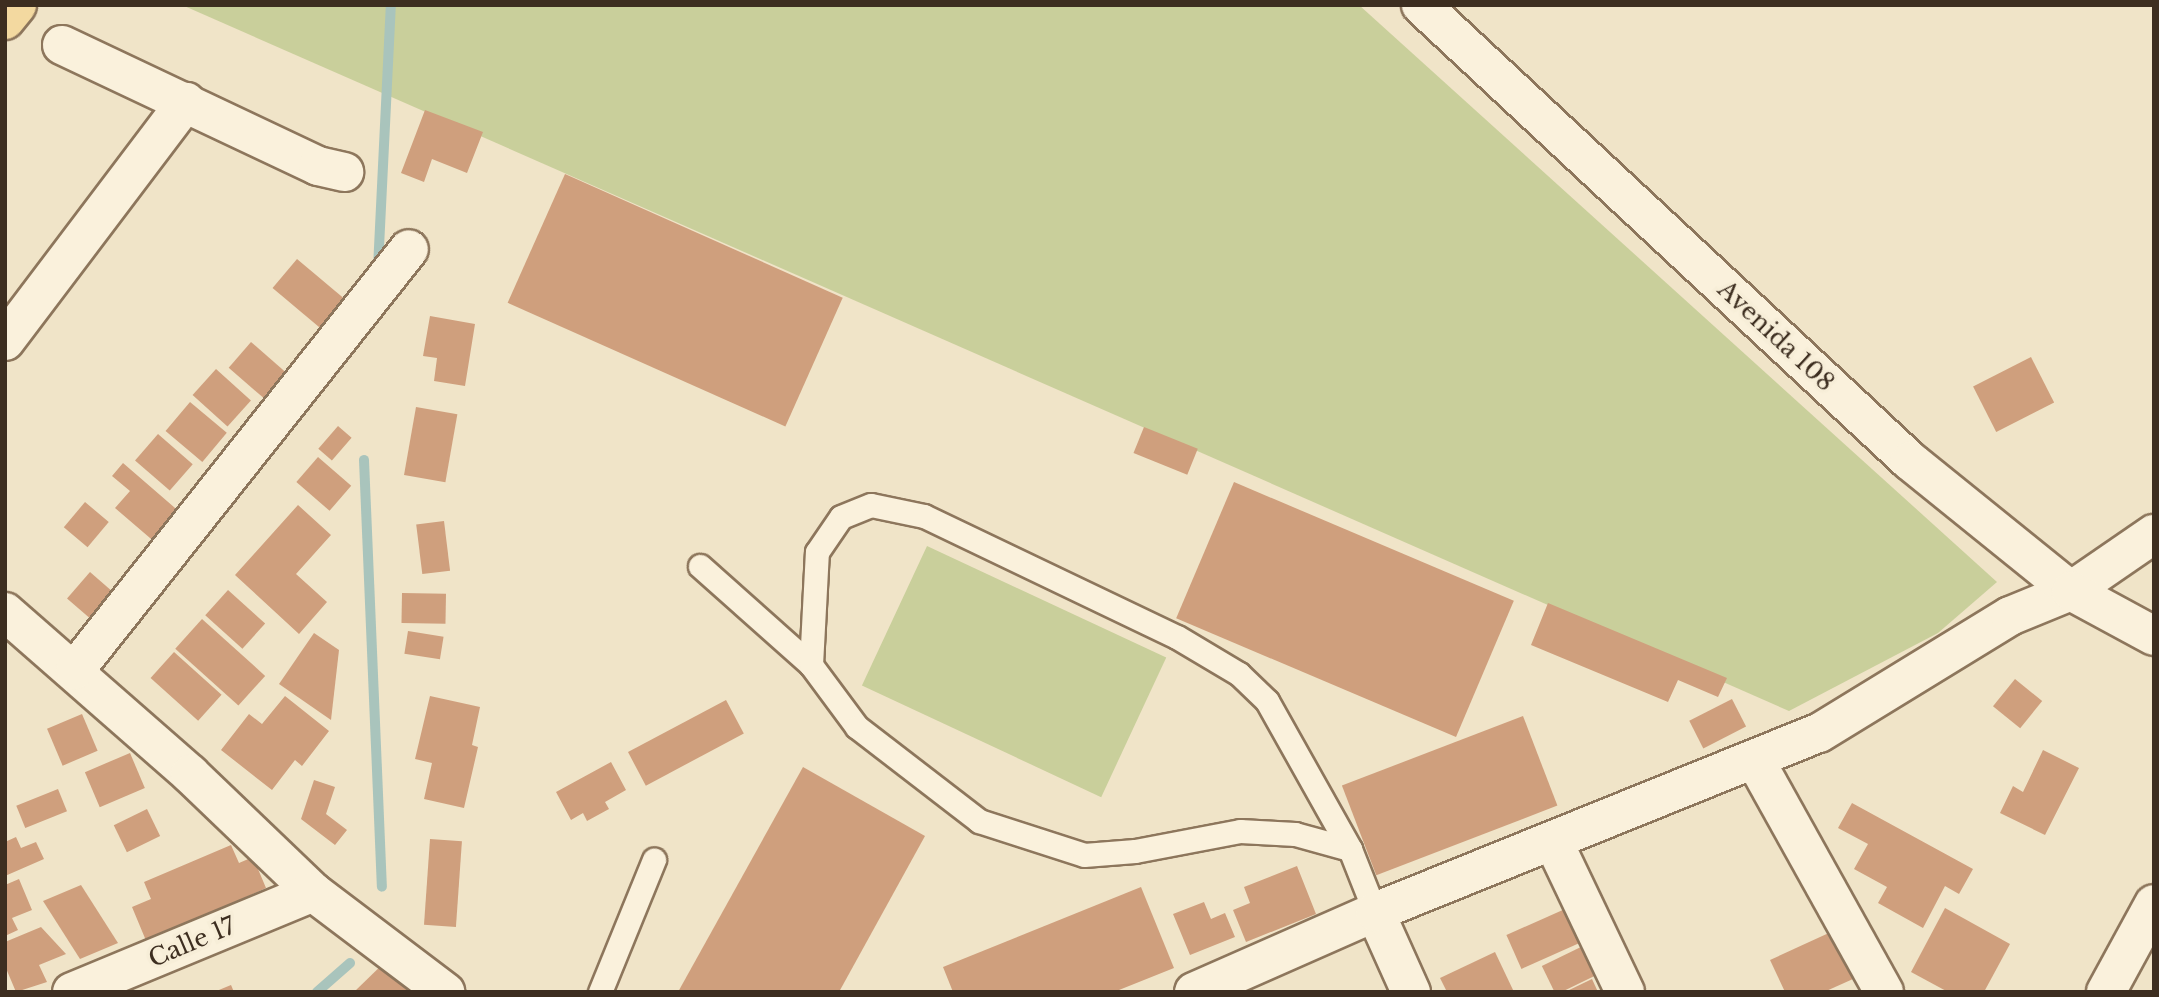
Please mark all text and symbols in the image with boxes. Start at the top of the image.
street label: Avenida 108 [1712,275,1840,397]
street label: Calle 17 [144,911,240,973]

